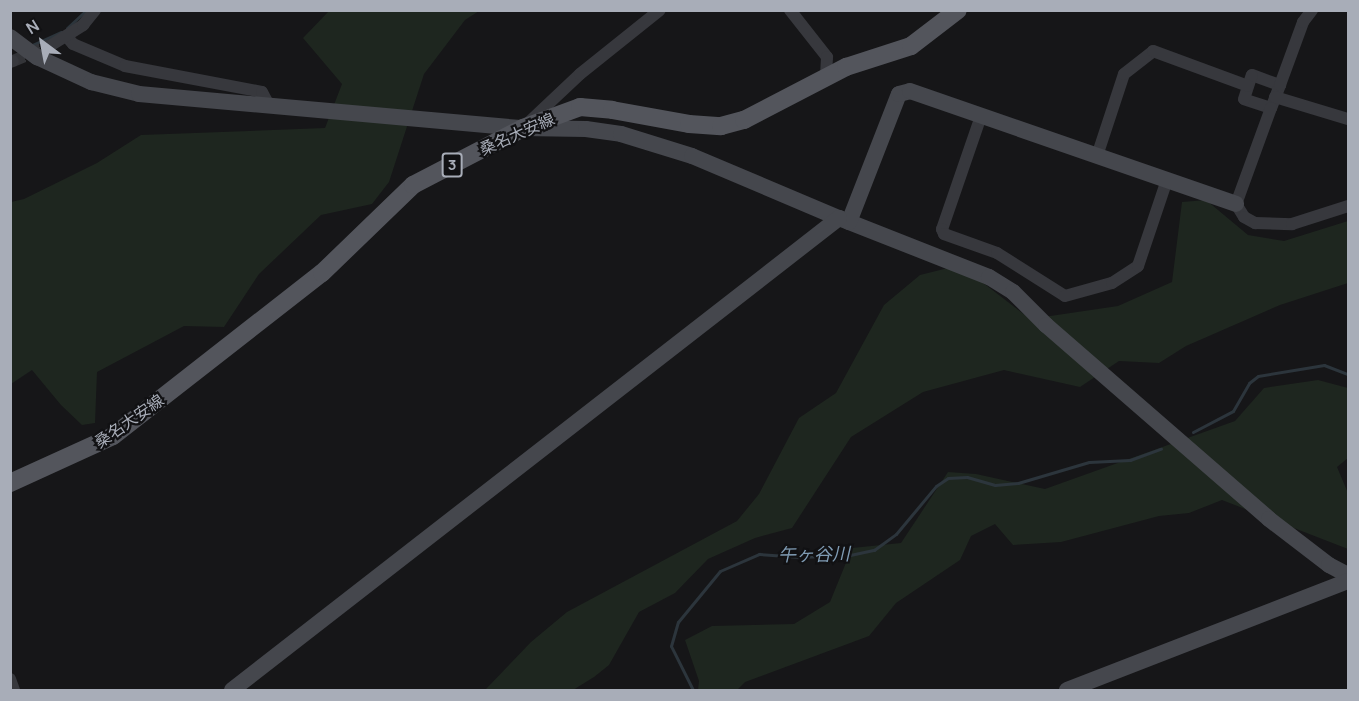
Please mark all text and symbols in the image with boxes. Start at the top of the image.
north arrow [12,12,72,72]
text: N [22,14,43,39]
street label: 桑名大安線 [477,109,557,159]
road number: 3 [442,153,462,177]
street label: 桑名大安線 [91,390,167,452]
water label: 午ヶ谷川 [778,543,850,565]

